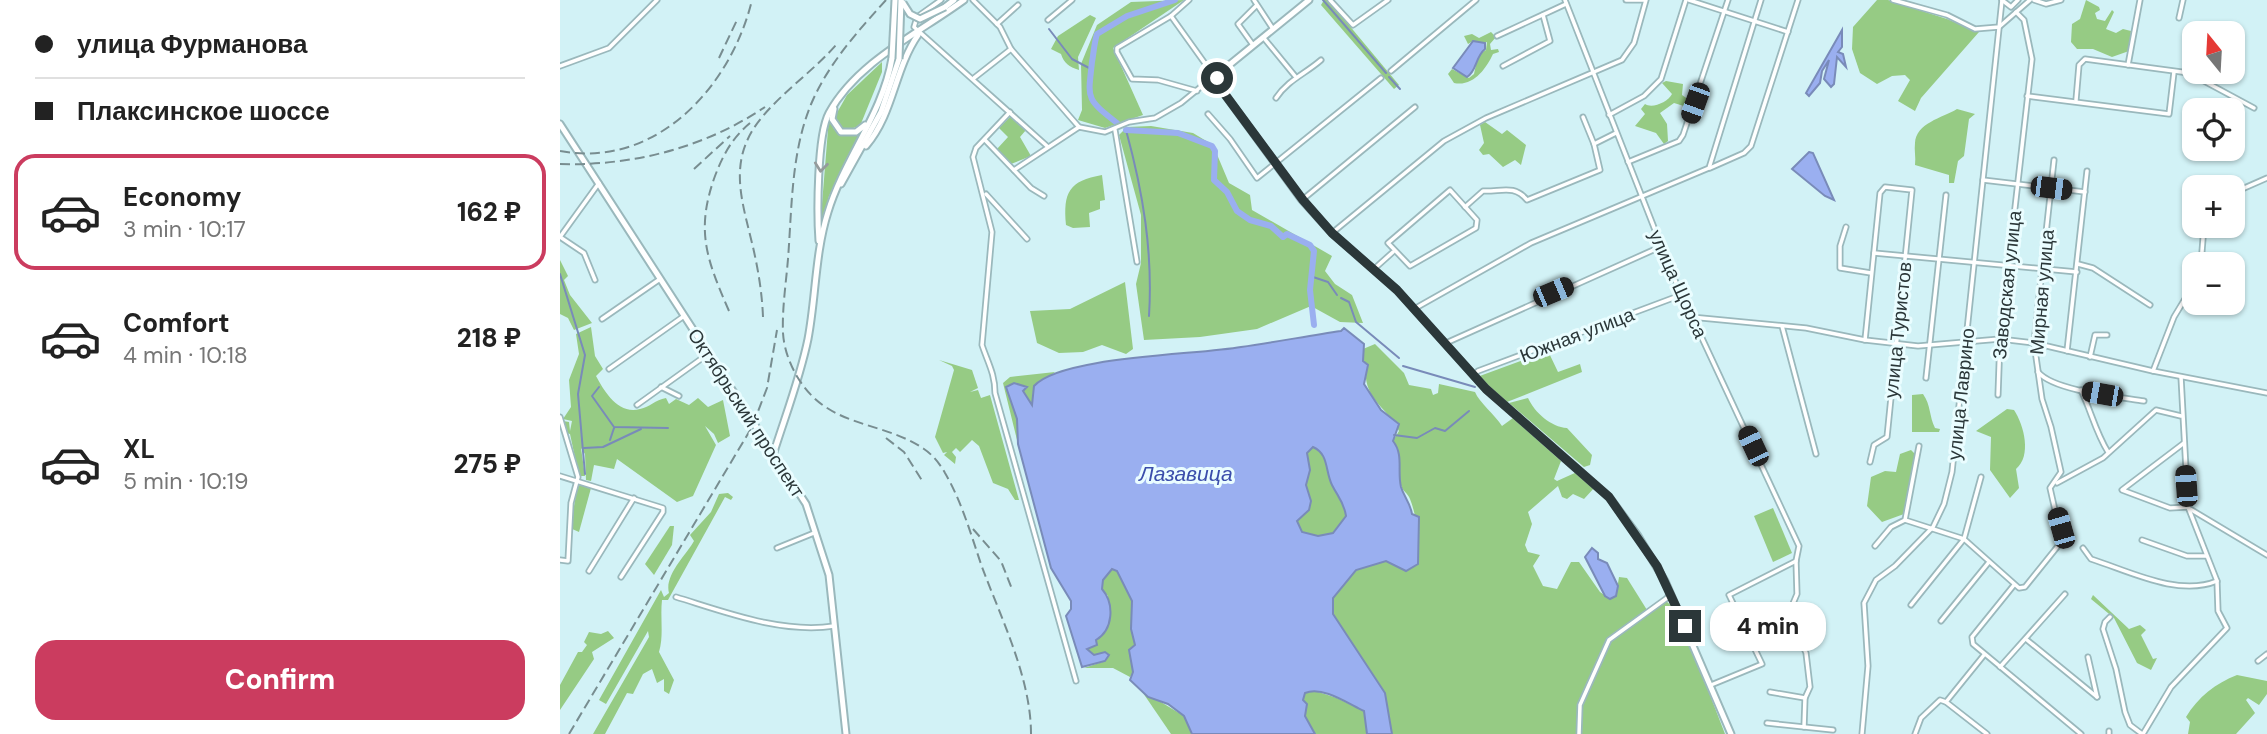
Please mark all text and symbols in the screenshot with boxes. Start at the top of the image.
north arrow [2182,21,2245,84]
map controls [2182,21,2245,315]
text: улица Фурманова [77,27,307,61]
route start [1201,62,1233,94]
car [1678,80,1713,126]
text: Плаксинское шоссе [77,94,330,128]
button: locate [2182,98,2245,161]
one-way arrow [814,162,829,173]
car [2029,175,2074,201]
button: + [2182,175,2245,238]
text: Economy [123,180,241,214]
icon: car [39,181,102,244]
text: 162 ₽ [457,195,521,229]
street label: Заводская улица [1987,209,2027,361]
text: 3 min · 10:17 [123,214,246,244]
street label: улица Щорса [1643,226,1713,343]
street label: Мирная улица [2024,228,2060,356]
button: − [2182,252,2245,315]
street label: улица Туристов [1878,261,1918,399]
car [1530,274,1577,310]
street label: Южная улица [1516,302,1638,368]
text: Comfort [123,306,229,340]
icon: car [39,307,102,370]
text: 218 ₽ [457,321,521,355]
street label: Октябрьский проспект [682,324,810,503]
street label: улица Лаврино [1942,327,1980,461]
text: 4 min · 10:18 [123,340,248,370]
car [2080,380,2125,408]
car [1735,423,1772,469]
text: XL [123,432,155,466]
icon: car [39,433,102,496]
text: 275 ₽ [453,447,521,481]
water label: Лазавица [1137,460,1233,488]
car [2175,464,2198,508]
text: 5 min · 10:19 [123,466,248,496]
car [2046,505,2077,551]
callout: 4 min [1710,602,1825,650]
route end [1669,610,1701,642]
text: 4 min [1737,611,1799,641]
button: Confirm [35,640,525,720]

